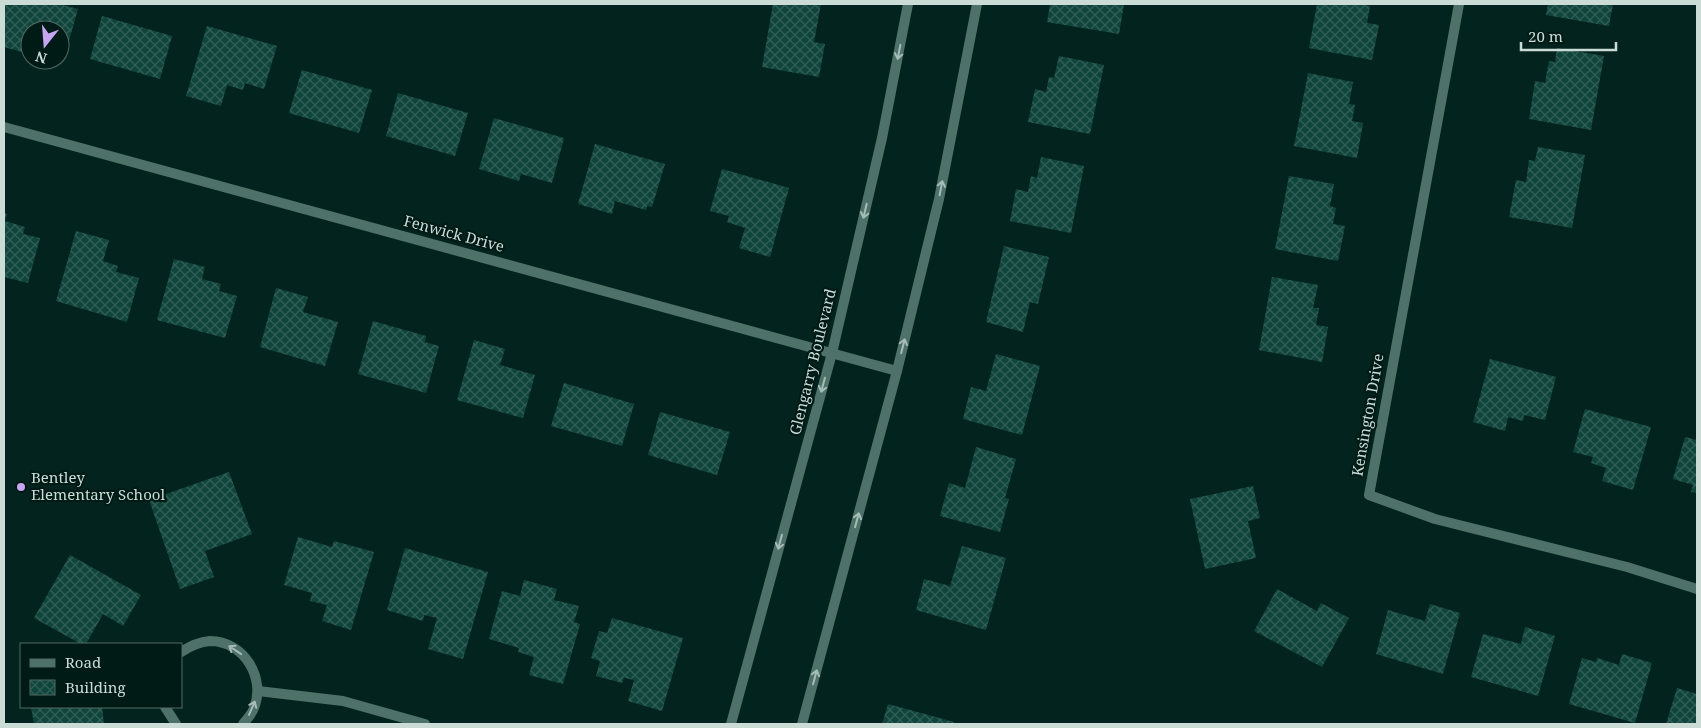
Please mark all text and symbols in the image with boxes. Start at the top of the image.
north arrow [20,20,70,70]
scale bar [1521,20,1616,52]
text: 20 m [1528,26,1563,46]
one-way arrow [894,43,903,59]
text: N [33,47,49,69]
one-way arrow [937,181,946,197]
one-way arrow [860,202,869,218]
street label: Fenwick Drive [402,210,507,256]
street label: Glengarry Boulevard [784,286,840,437]
one-way arrow [899,339,908,355]
street label: Kensington Drive [1346,352,1388,478]
one-way arrow [818,377,827,393]
place label: Bentley Elementary School [31,467,165,504]
marker: Bentley Elementary School [15,481,27,493]
one-way arrow [853,513,862,529]
one-way arrow [775,534,785,550]
legend [20,643,182,708]
one-way arrow [229,645,243,655]
text: Road [65,652,101,672]
one-way arrow [811,670,820,686]
text: Building [65,677,126,697]
one-way arrow [248,701,258,716]

